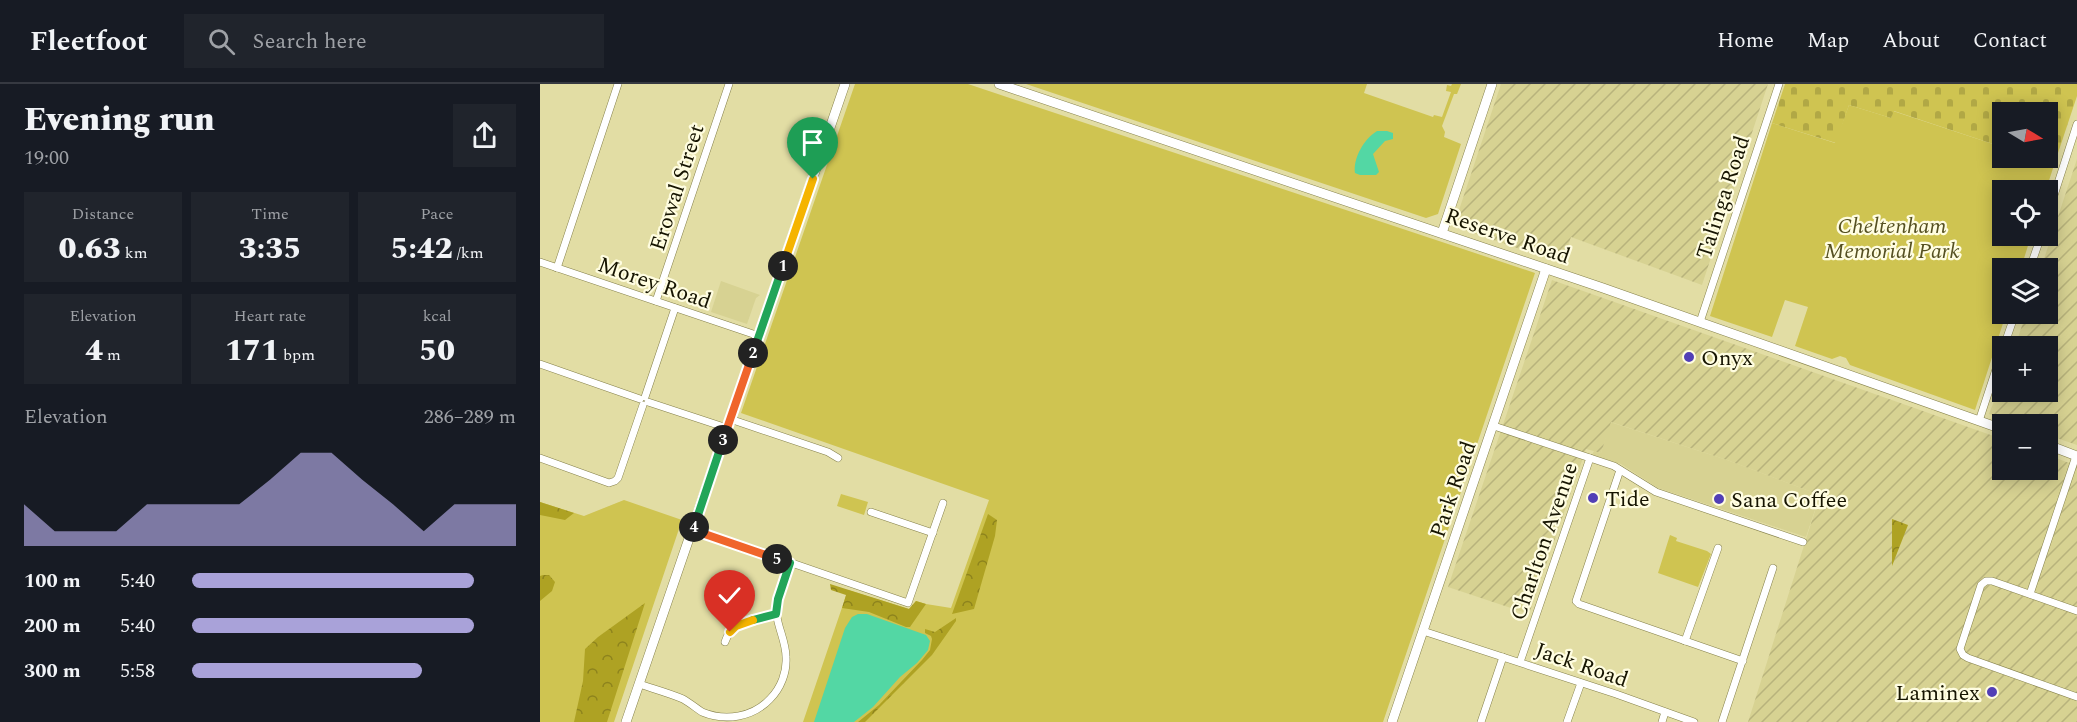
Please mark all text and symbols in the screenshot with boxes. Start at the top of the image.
search box [184,14,604,68]
text: Fleetfoot [30,20,148,63]
icon: search [205,25,238,58]
text: Search here [253,25,367,58]
text: Home [1717,25,1774,57]
text: Map [1807,25,1849,57]
text: About [1882,25,1940,57]
text: Contact [1973,25,2047,57]
text: Evening run [24,95,215,145]
north arrow [1992,102,2058,168]
map controls [1992,102,2058,480]
button: share [453,104,516,167]
pin [787,117,838,179]
street label: Erowal Street [641,119,714,255]
icon: arrive [796,126,829,159]
street label: Talinga Road [1688,131,1759,264]
text: 19:00 [24,143,69,173]
button: locate [1992,180,2058,246]
street label: Reserve Road [1441,200,1575,273]
text: Distance [72,202,134,226]
text: Time [251,202,289,226]
text: Pace [420,202,454,226]
park label: Cheltenham Memorial Park [1824,210,1960,268]
text: 0.63 [58,226,121,272]
text: 3:35 [239,226,301,272]
text: 5:42 [390,226,453,272]
text: km [121,241,148,265]
text: /km [453,241,484,265]
street label: Morey Road [593,249,716,318]
pin: 1 [768,251,798,281]
text: 1 [779,254,787,278]
button: layers [1992,258,2058,324]
text: Elevation [69,304,137,328]
text: Heart rate [234,304,306,328]
text: kcal [423,304,451,328]
text: 4 [85,328,103,374]
text: 171 [225,328,279,374]
text: 50 [419,328,455,374]
button: + [1992,336,2058,402]
pin: 2 [738,338,768,368]
text: 2 [749,341,757,365]
place label: Onyx [1701,342,1753,375]
text: m [103,343,121,367]
text: bpm [279,343,315,367]
marker: Onyx [1682,350,1696,364]
text: Elevation [24,402,108,432]
text: 286–289 m [424,402,516,432]
button: − [1992,414,2058,480]
pin: 3 [708,425,738,455]
text: 3 [719,428,727,452]
street label: Park Road [1421,437,1485,542]
street label: Charlton Avenue [1502,458,1587,625]
place label: Tide [1605,483,1650,516]
place label: Sana Coffee [1731,484,1847,517]
marker: Tide [1586,491,1600,505]
marker: Sana Coffee [1712,492,1726,506]
pin: 4 [679,512,709,542]
text: 4 [690,515,698,539]
pin: 5 [762,544,792,574]
text: 5 [773,547,781,571]
text: 100 m [24,566,81,596]
text: 5:40 [120,566,155,596]
pin [704,570,755,632]
icon: check [713,579,746,612]
text: 200 m [24,611,81,641]
text: 5:40 [120,611,155,641]
street label: Jack Road [1530,634,1633,697]
text: 300 m [24,656,81,686]
text: 5:58 [120,656,155,686]
place label: Laminex [1895,677,1980,710]
marker: Laminex [1985,685,1999,699]

